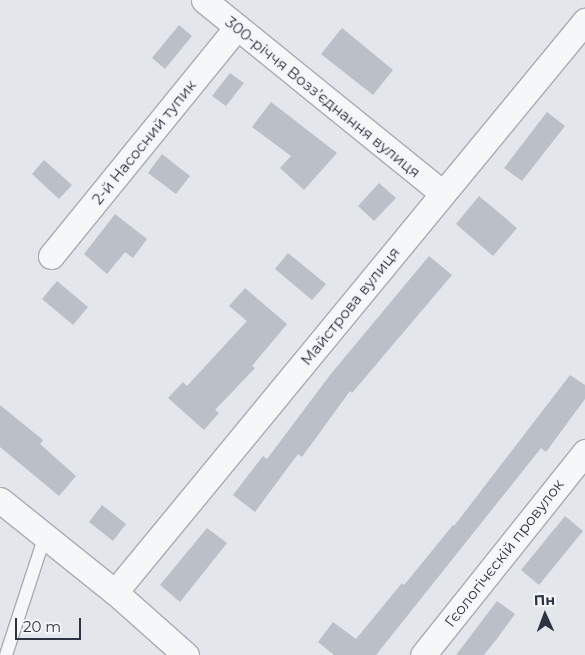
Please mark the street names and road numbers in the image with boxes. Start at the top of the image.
street label: 300-річчя Возз’єднання вулиця [222,13,424,181]
street label: 2-й Насосний тупик [88,76,200,208]
street label: Майстрова вулиця [297,243,403,369]
street label: Гєологічєскій провулок [441,475,567,631]

